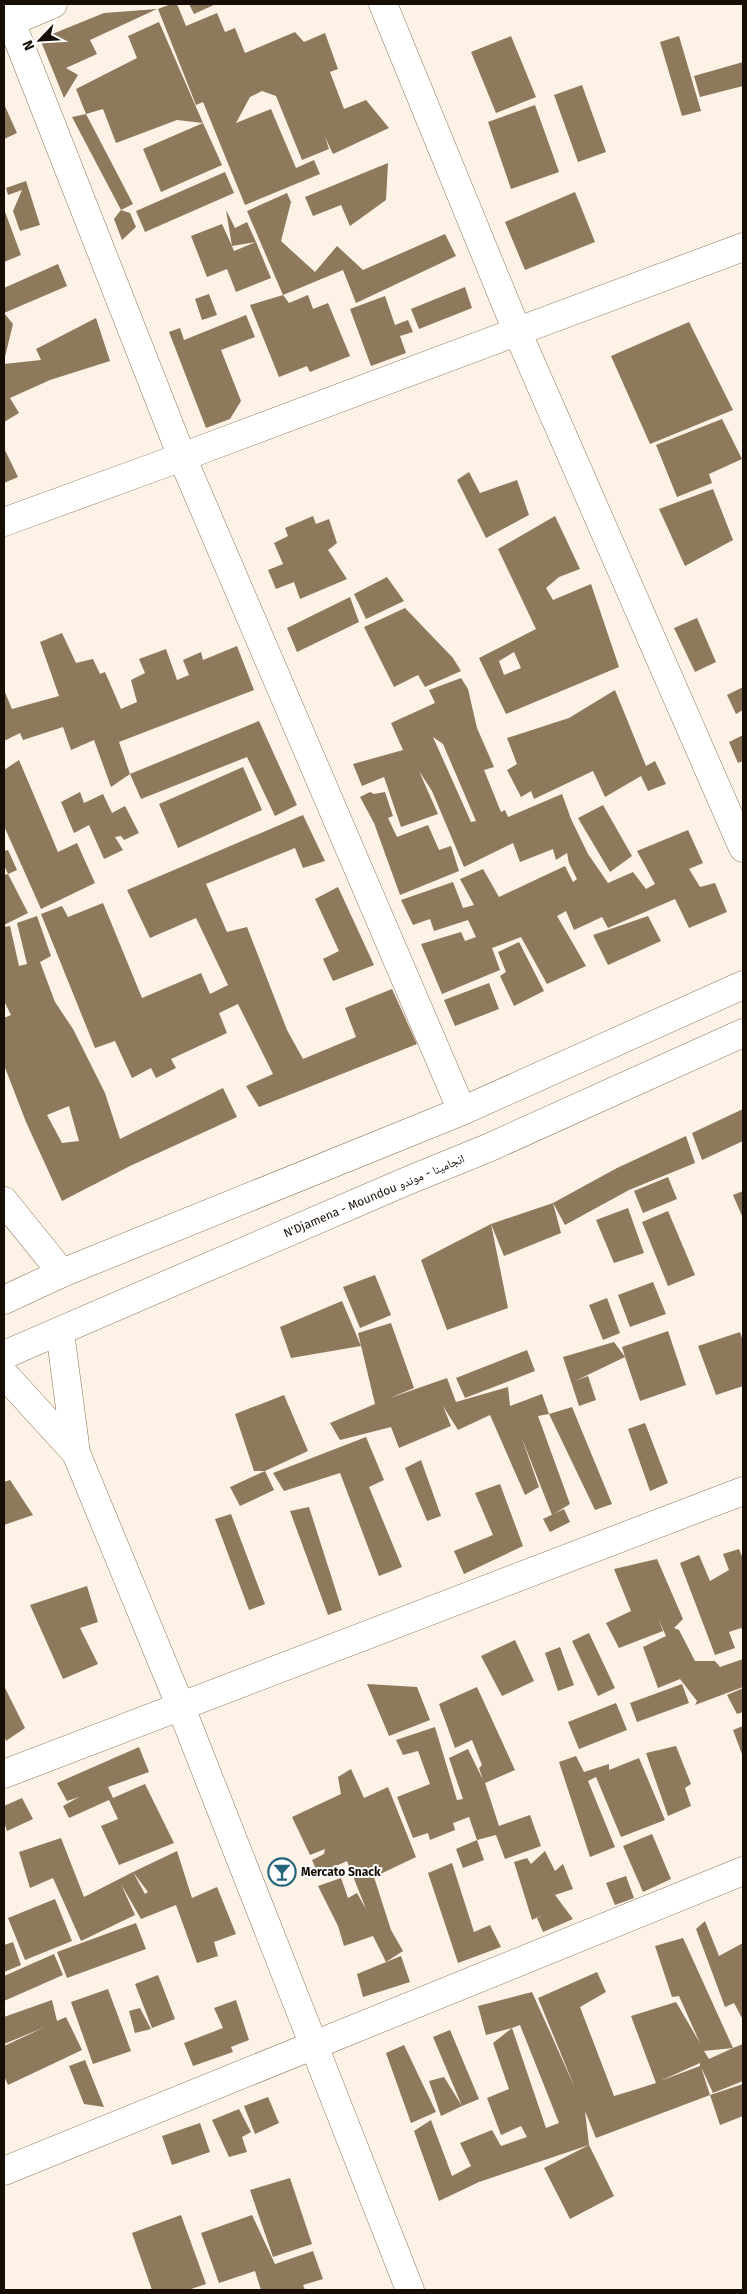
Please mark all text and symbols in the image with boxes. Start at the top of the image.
north arrow [15,15,65,65]
text: N [19,37,38,53]
street label: N'Djamena - Moundou انجامينا - موندو [281,1151,467,1241]
bar icon: Mercato Snack [267,1857,297,1887]
place label: Mercato Snack [301,1865,381,1879]

